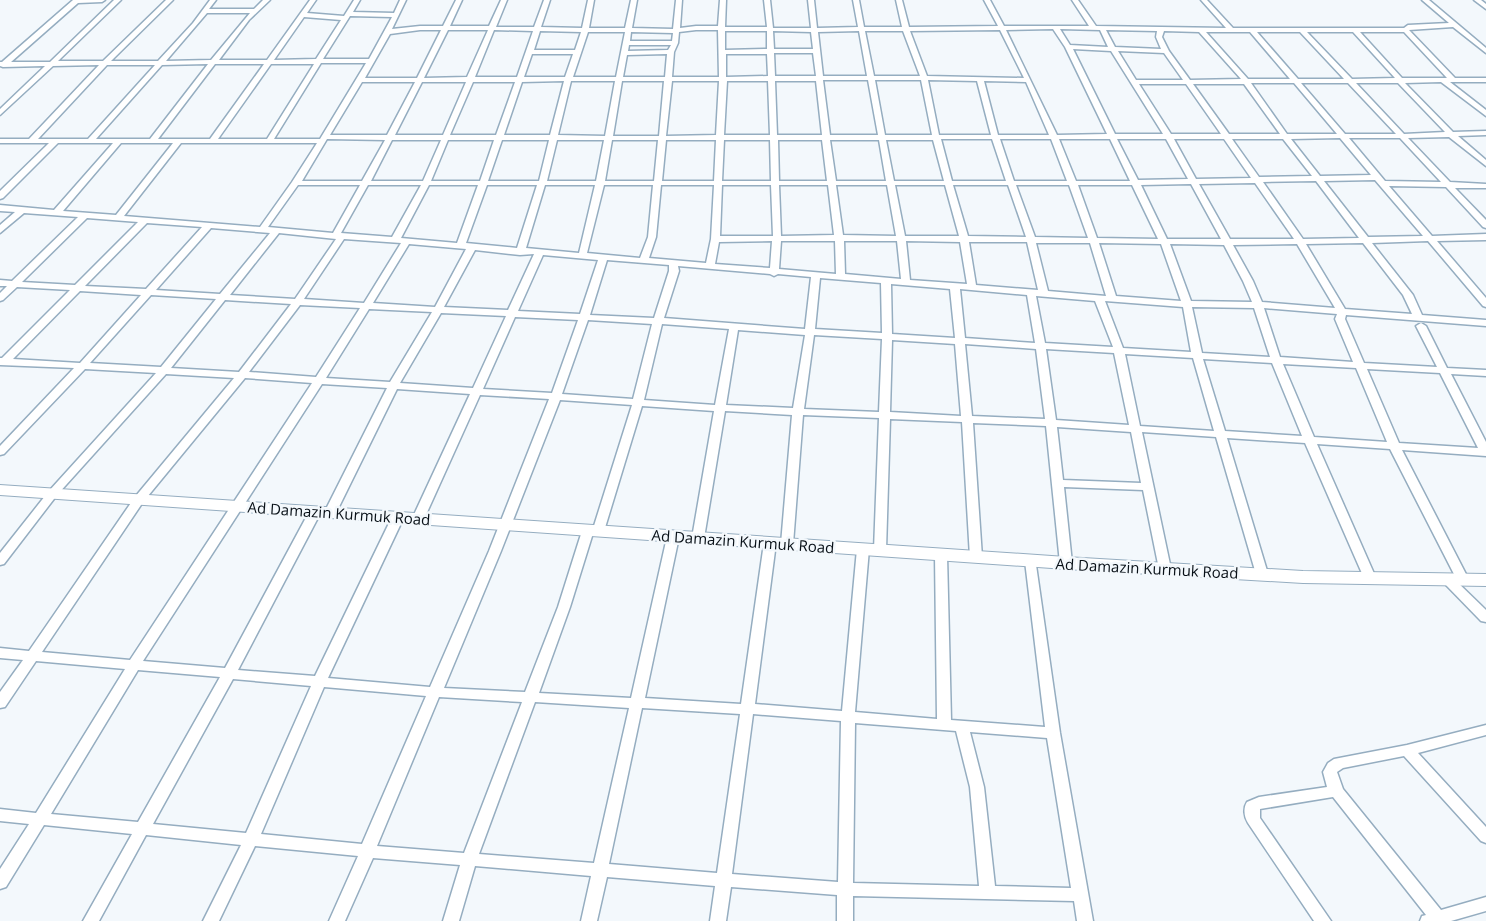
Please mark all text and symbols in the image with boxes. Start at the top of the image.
street label: Ad Damazin Kurmuk Road [247,497,431,529]
street label: Ad Damazin Kurmuk Road [651,525,835,557]
street label: Ad Damazin Kurmuk Road [1055,553,1239,583]

